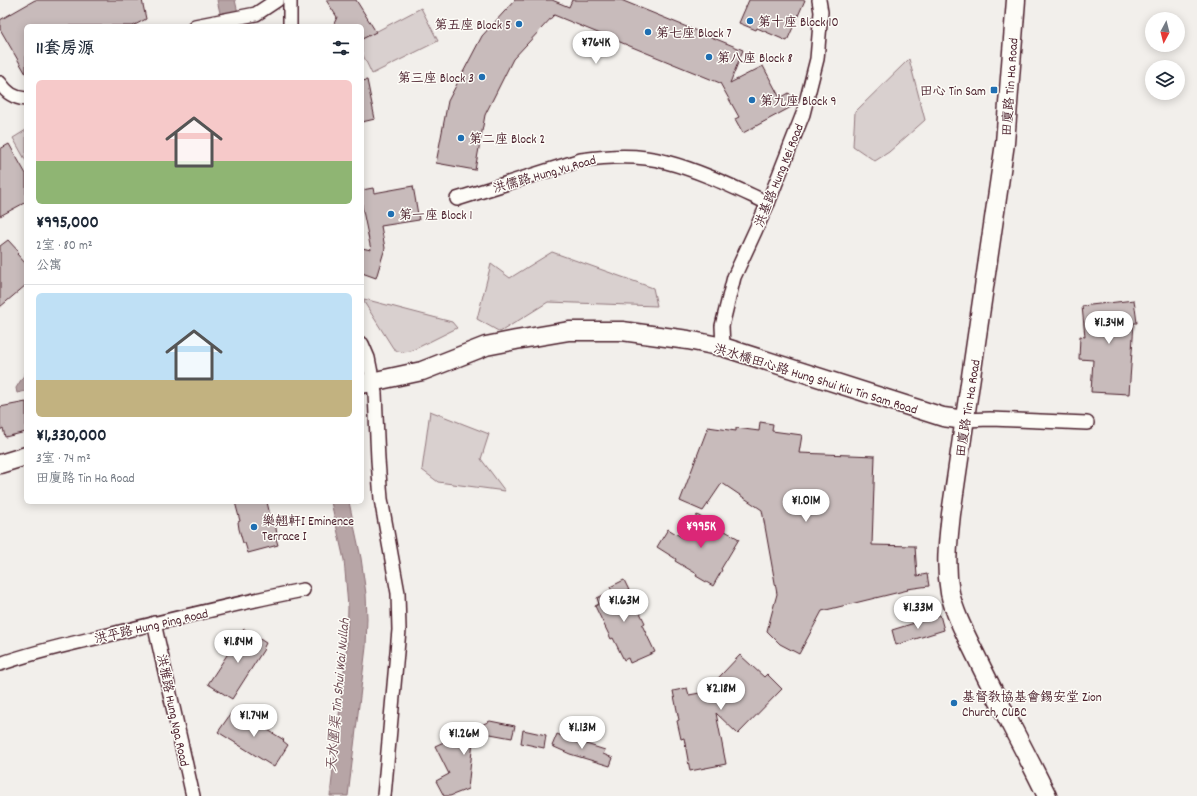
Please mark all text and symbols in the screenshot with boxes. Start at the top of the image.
north arrow [1145,12,1185,52]
map controls [1145,12,1185,100]
place label: 第十座 Block 10 [758,14,838,33]
marker: 第十座 Block 10 [745,16,755,26]
place label: 第五座 Block 5 [434,17,511,36]
marker: 第五座 Block 5 [514,19,524,29]
place label: 第七座 Block 7 [656,25,732,44]
marker: 第七座 Block 7 [643,27,653,37]
pin: ¥764K [568,31,624,65]
text: ¥764K [581,34,611,53]
icon: filters [330,37,352,59]
street label: 田廈路 Tin Ha Road [999,37,1024,137]
text: 11套房源 [36,38,94,62]
place label: 第八座 Block 8 [717,50,793,69]
marker: 第八座 Block 8 [704,52,714,62]
button: layers [1145,60,1185,100]
place label: 第三座 Block 3 [398,70,474,89]
marker: 第三座 Block 3 [477,72,487,82]
place label: 田心 Tin Sam [920,83,986,102]
marker: 田心 Tin Sam [989,85,999,95]
place label: 第九座 Block 9 [760,93,837,112]
marker: 第九座 Block 9 [747,95,757,105]
icon: home [158,106,230,178]
street label: 洪基路 Hung Kei Road [751,121,810,231]
place label: 第二座 Block 2 [469,131,545,150]
marker: 第二座 Block 2 [456,133,466,143]
street label: 洪儒路 Hung Yu Road [491,152,599,199]
place label: 第一座 Block 1 [399,207,472,226]
marker: 第一座 Block 1 [386,209,396,219]
text: ¥995,000 [36,212,99,236]
text: 2室 · 80 m² [36,237,93,256]
text: 公寓 [36,257,62,276]
pin: ¥1.34M [1076,311,1142,345]
text: ¥1.34M [1094,314,1124,333]
icon: home [158,319,230,391]
street label: 洪水橋田心路 Hung Shui Kiu Tin Sam Road [711,340,919,420]
street label: 田廈路 Tin Ha Road [952,358,987,459]
text: ¥1,330,000 [36,425,107,449]
text: 3室 · 74 m² [36,450,91,469]
text: 田廈路 Tin Ha Road [36,470,135,489]
pin: ¥1.01M [773,489,839,523]
text: ¥1.01M [792,492,820,511]
place label: 樂翹軒I Eminence Terrace I [262,513,354,547]
pin: ¥995K [673,515,729,549]
text: ¥995K [686,518,716,537]
marker: 樂翹軒I Eminence Terrace I [249,522,259,532]
pin: ¥1.63M [591,589,657,623]
text: ¥1.63M [608,592,640,611]
pin: ¥1.33M [885,596,951,630]
text: ¥1.33M [903,599,933,618]
street label: 洪平路 Hung Ping Road [93,605,210,650]
water label: 天水圍渠 Tin Shui Wai Nullah [322,617,356,773]
pin: ¥1.84M [205,630,271,664]
text: ¥1.84M [223,633,253,652]
street label: 洪雅路 Hung Nga Road [150,653,193,768]
pin: ¥2.18M [688,677,754,711]
text: ¥2.18M [706,680,736,699]
place label: 基督教協基會錫安堂 Zion Church, CUBC [962,689,1102,723]
marker: 基督教協基會錫安堂 Zion Church, CUBC [949,698,959,708]
pin: ¥1.74M [221,704,287,738]
text: ¥1.74M [239,707,269,726]
pin: ¥1.13M [549,716,615,750]
text: ¥1.13M [568,719,596,738]
pin: ¥1.26M [431,722,497,756]
text: ¥1.26M [449,725,479,744]

